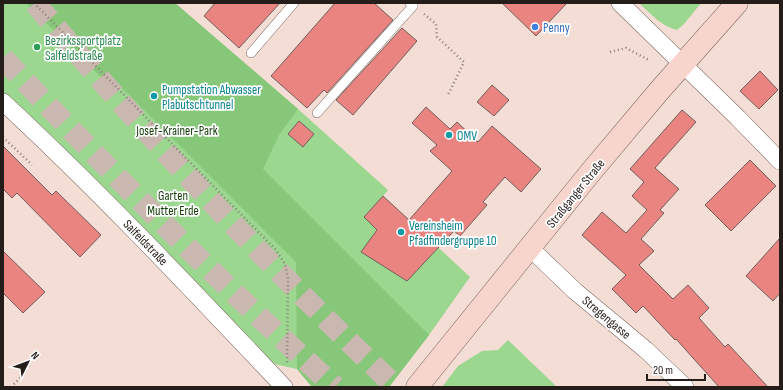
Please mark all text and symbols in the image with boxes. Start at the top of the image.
place label: Penny [543,20,570,36]
marker: Penny [530,22,540,32]
place label: Bezirkssportplatz Salfeldstraße [45,33,121,64]
marker: Bezirkssportplatz Salfeldstraße [32,42,42,52]
place label: Pumpstation Abwasser Plabutschtunnel [162,82,261,113]
marker: Pumpstation Abwasser Plabutschtunnel [149,91,159,101]
park label: Josef-Krainer-Park [135,123,218,139]
place label: OMV [457,128,477,144]
marker: OMV [444,130,454,140]
street label: Straßganger Straße [543,156,608,231]
park label: Garten Mutter Erde [147,188,199,219]
street label: Salfeldstraße [120,217,171,269]
place label: Vereinsheim Pfadfindergruppe 10 [409,218,497,249]
marker: Vereinsheim Pfadfindergruppe 10 [396,227,406,237]
street label: Stregengasse [579,293,634,343]
north arrow [8,342,48,382]
text: N [28,349,42,362]
scale bar [647,356,705,382]
text: 20 m [653,363,673,378]

